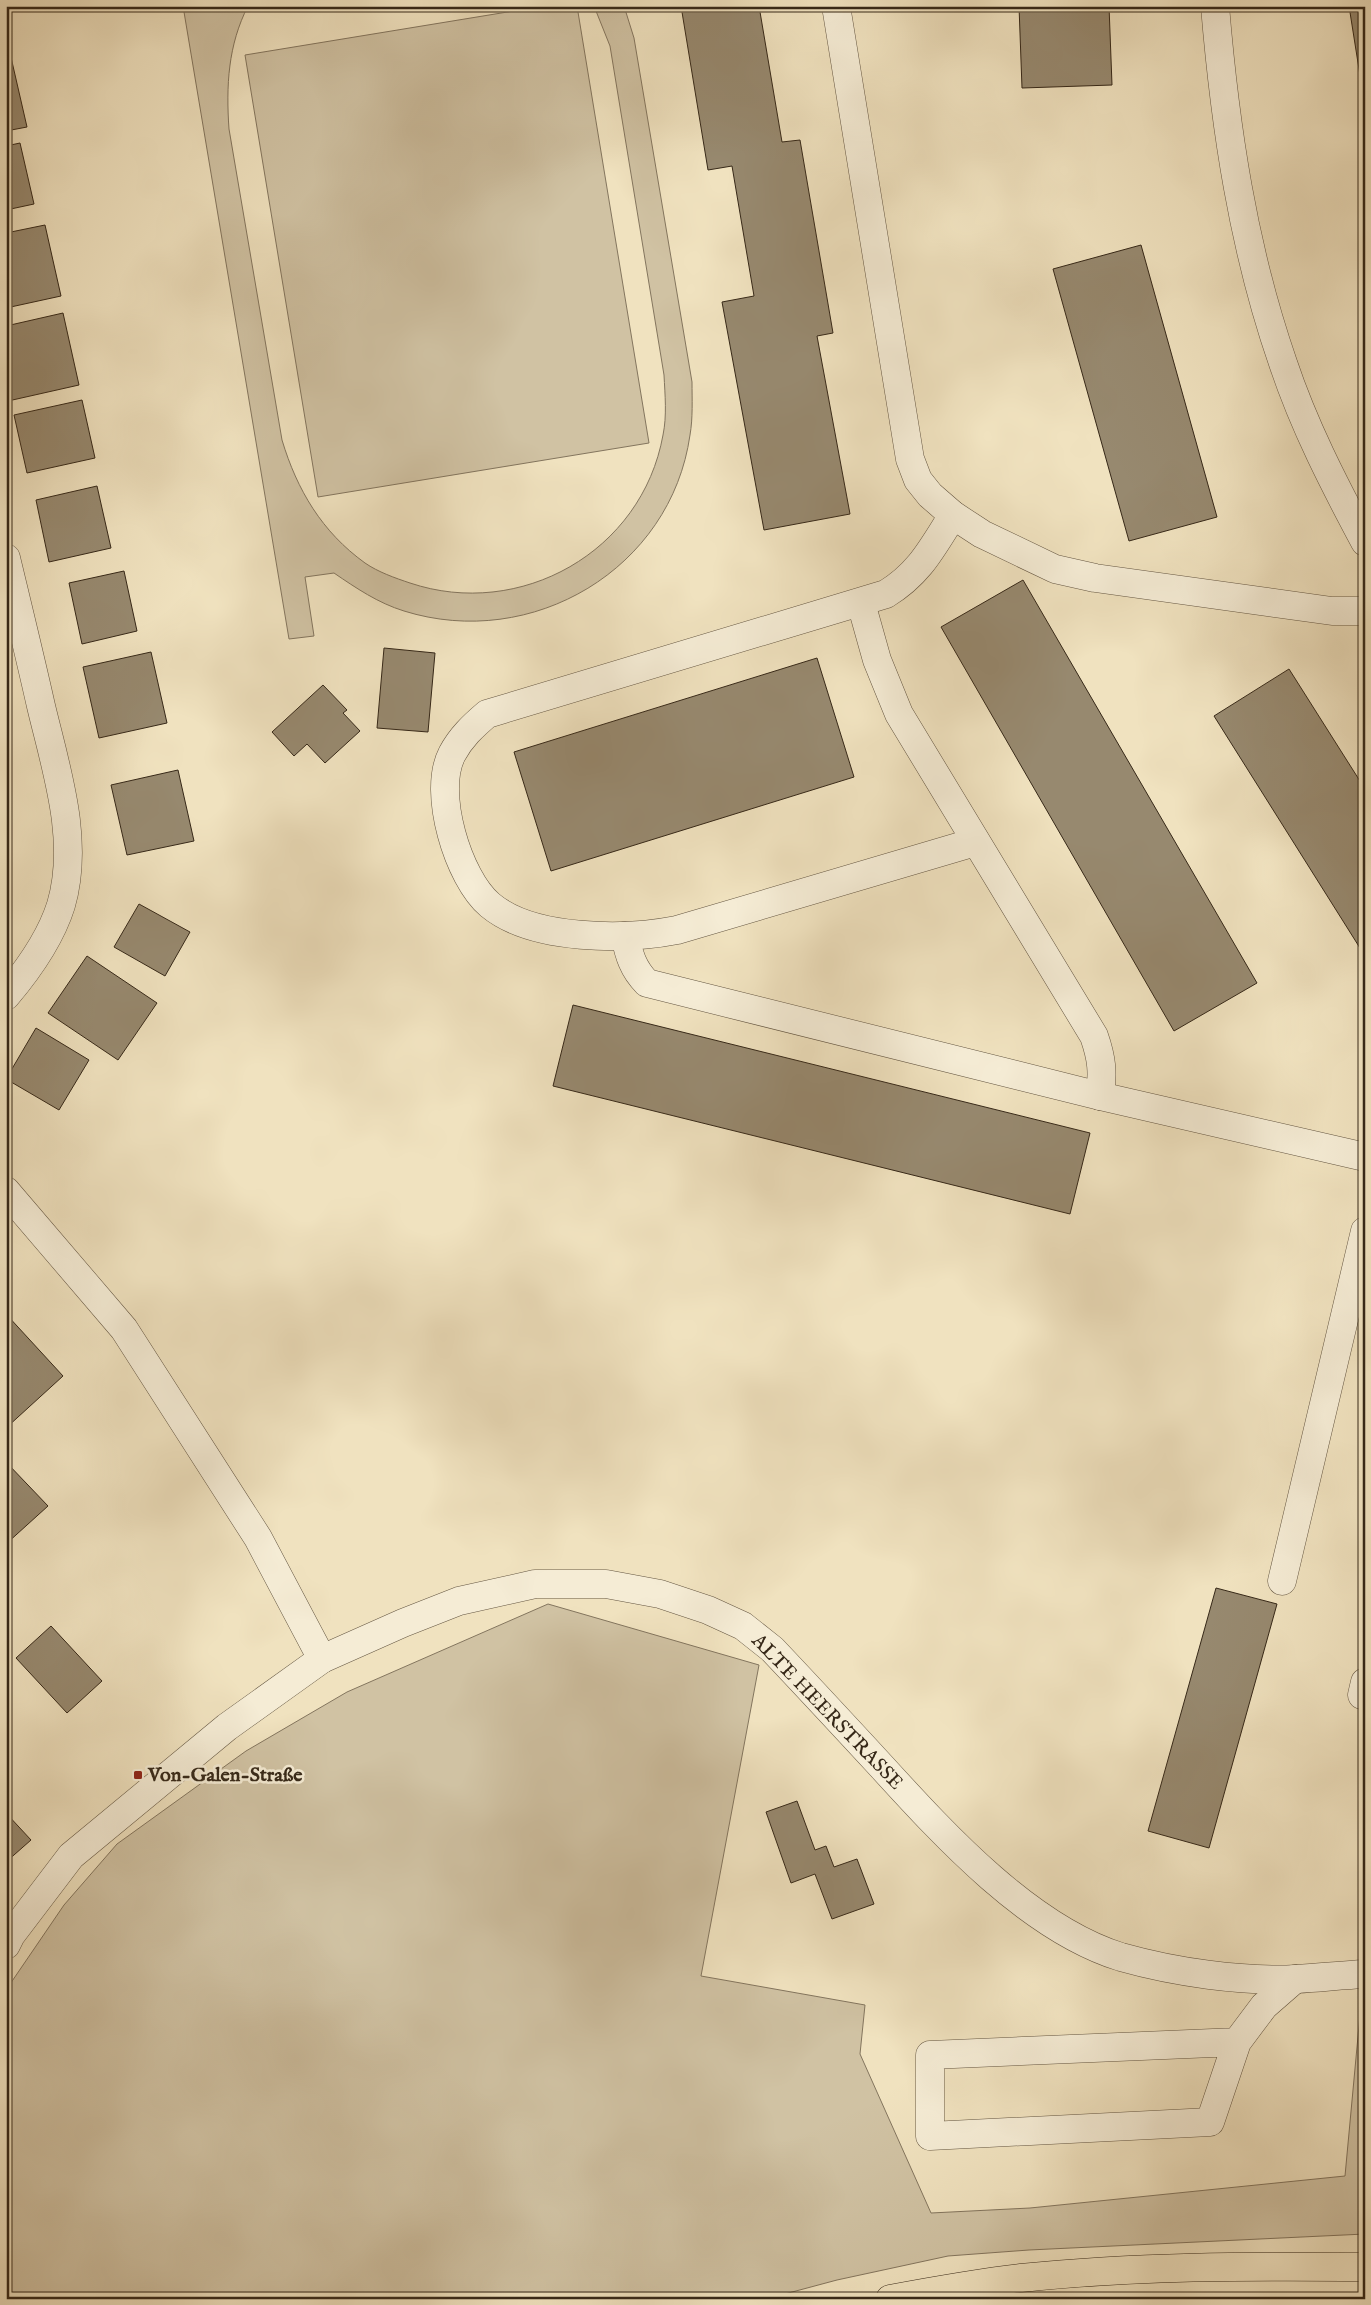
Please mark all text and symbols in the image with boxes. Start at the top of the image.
street label: ALTE HEERSTRASSE [745,1628,908,1795]
place label: Von-Galen-Straße [147,1763,303,1788]
marker: Von-Galen-Straße [132,1769,144,1781]

